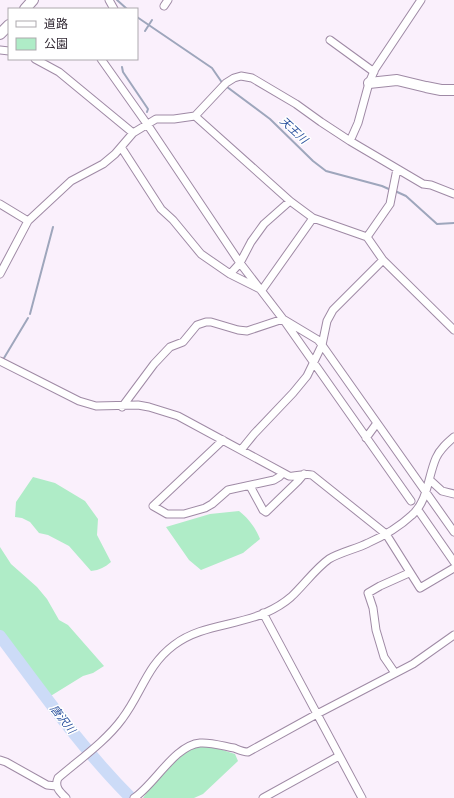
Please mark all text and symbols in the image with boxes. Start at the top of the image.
legend [8,8,138,60]
text: 道路 [44,16,68,31]
text: 公園 [44,36,68,51]
water label: 天王川 [277,114,312,147]
water label: 唐沢川 [47,702,79,737]

